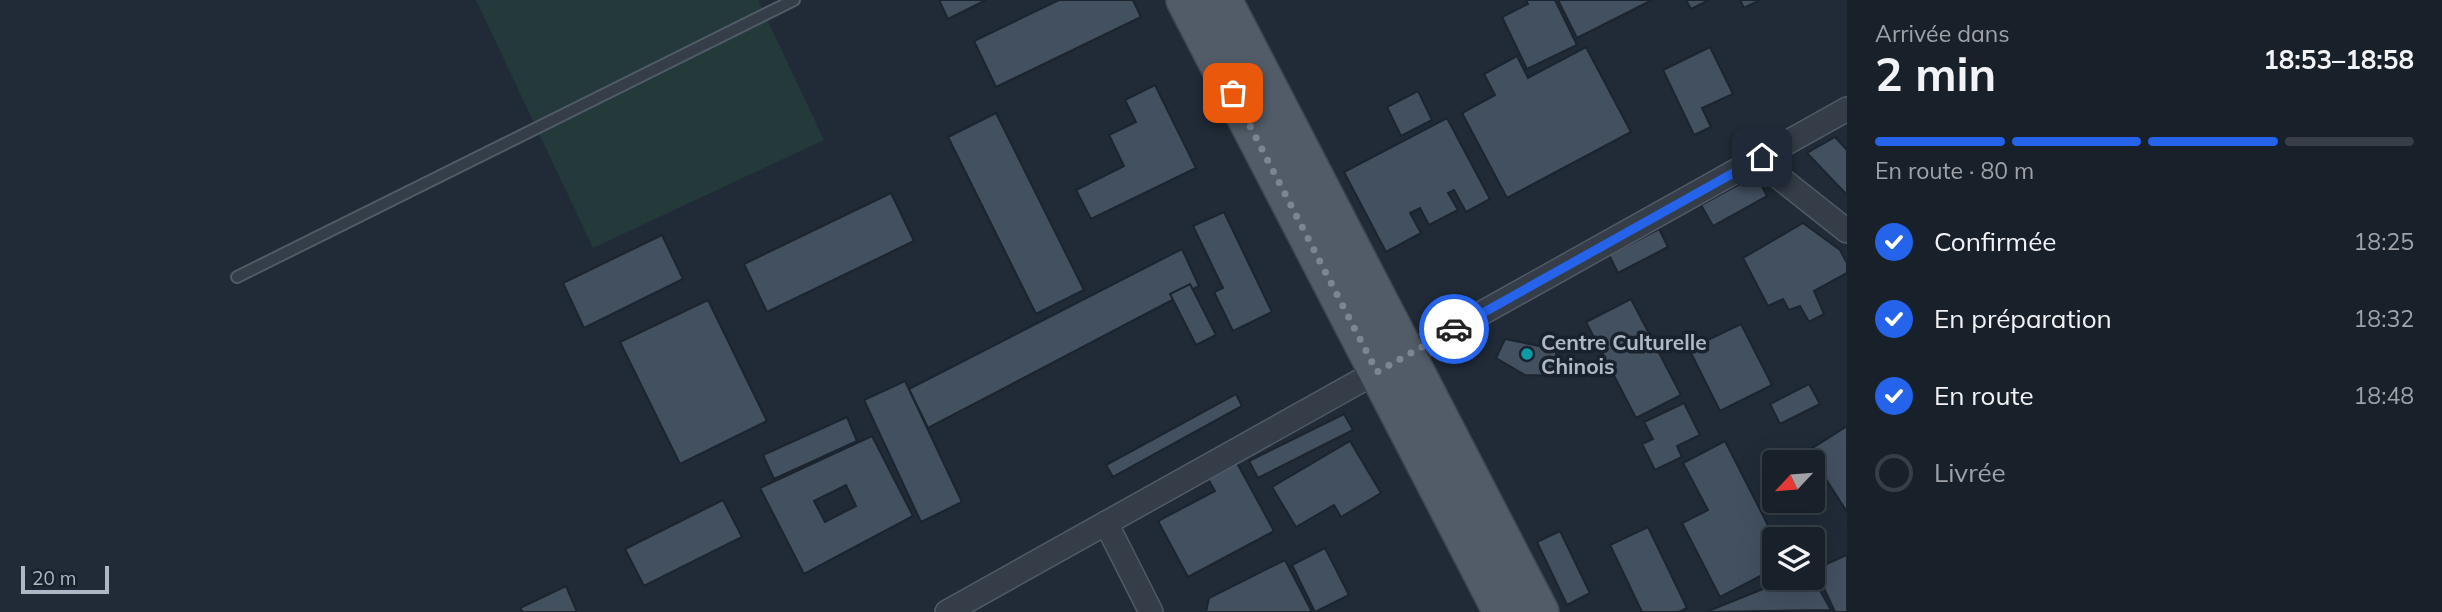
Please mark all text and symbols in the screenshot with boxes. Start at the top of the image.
text: Arrivée dans [1875,19,2010,48]
text: 18:53–18:58 [2263,43,2414,76]
text: 2 min [1875,45,1996,103]
pin [1203,63,1263,123]
icon: bag [1214,74,1252,112]
pin [1732,127,1792,187]
icon: home [1743,138,1781,176]
text: En route · 80 m [1875,156,2034,185]
icon: check [1875,223,1913,261]
text: Confirmée [1934,225,2056,258]
text: 18:25 [2354,227,2414,256]
courier [1419,294,1489,364]
icon: check [1875,300,1913,338]
text: En préparation [1934,302,2112,335]
text: 18:32 [2354,304,2414,333]
icon: car [1435,310,1473,348]
place label: Centre Culturelle Chinois [1541,329,1707,379]
marker: Centre Culturelle Chinois [1519,346,1535,362]
icon: check [1875,377,1913,415]
text: En route [1934,379,2034,412]
text: 18:48 [2354,381,2414,410]
north arrow [1762,450,1825,513]
map controls [1762,450,1825,590]
text: Livrée [1934,456,2006,489]
button: layers [1762,527,1825,590]
scale bar [21,563,108,595]
text: 20 m [32,566,76,590]

